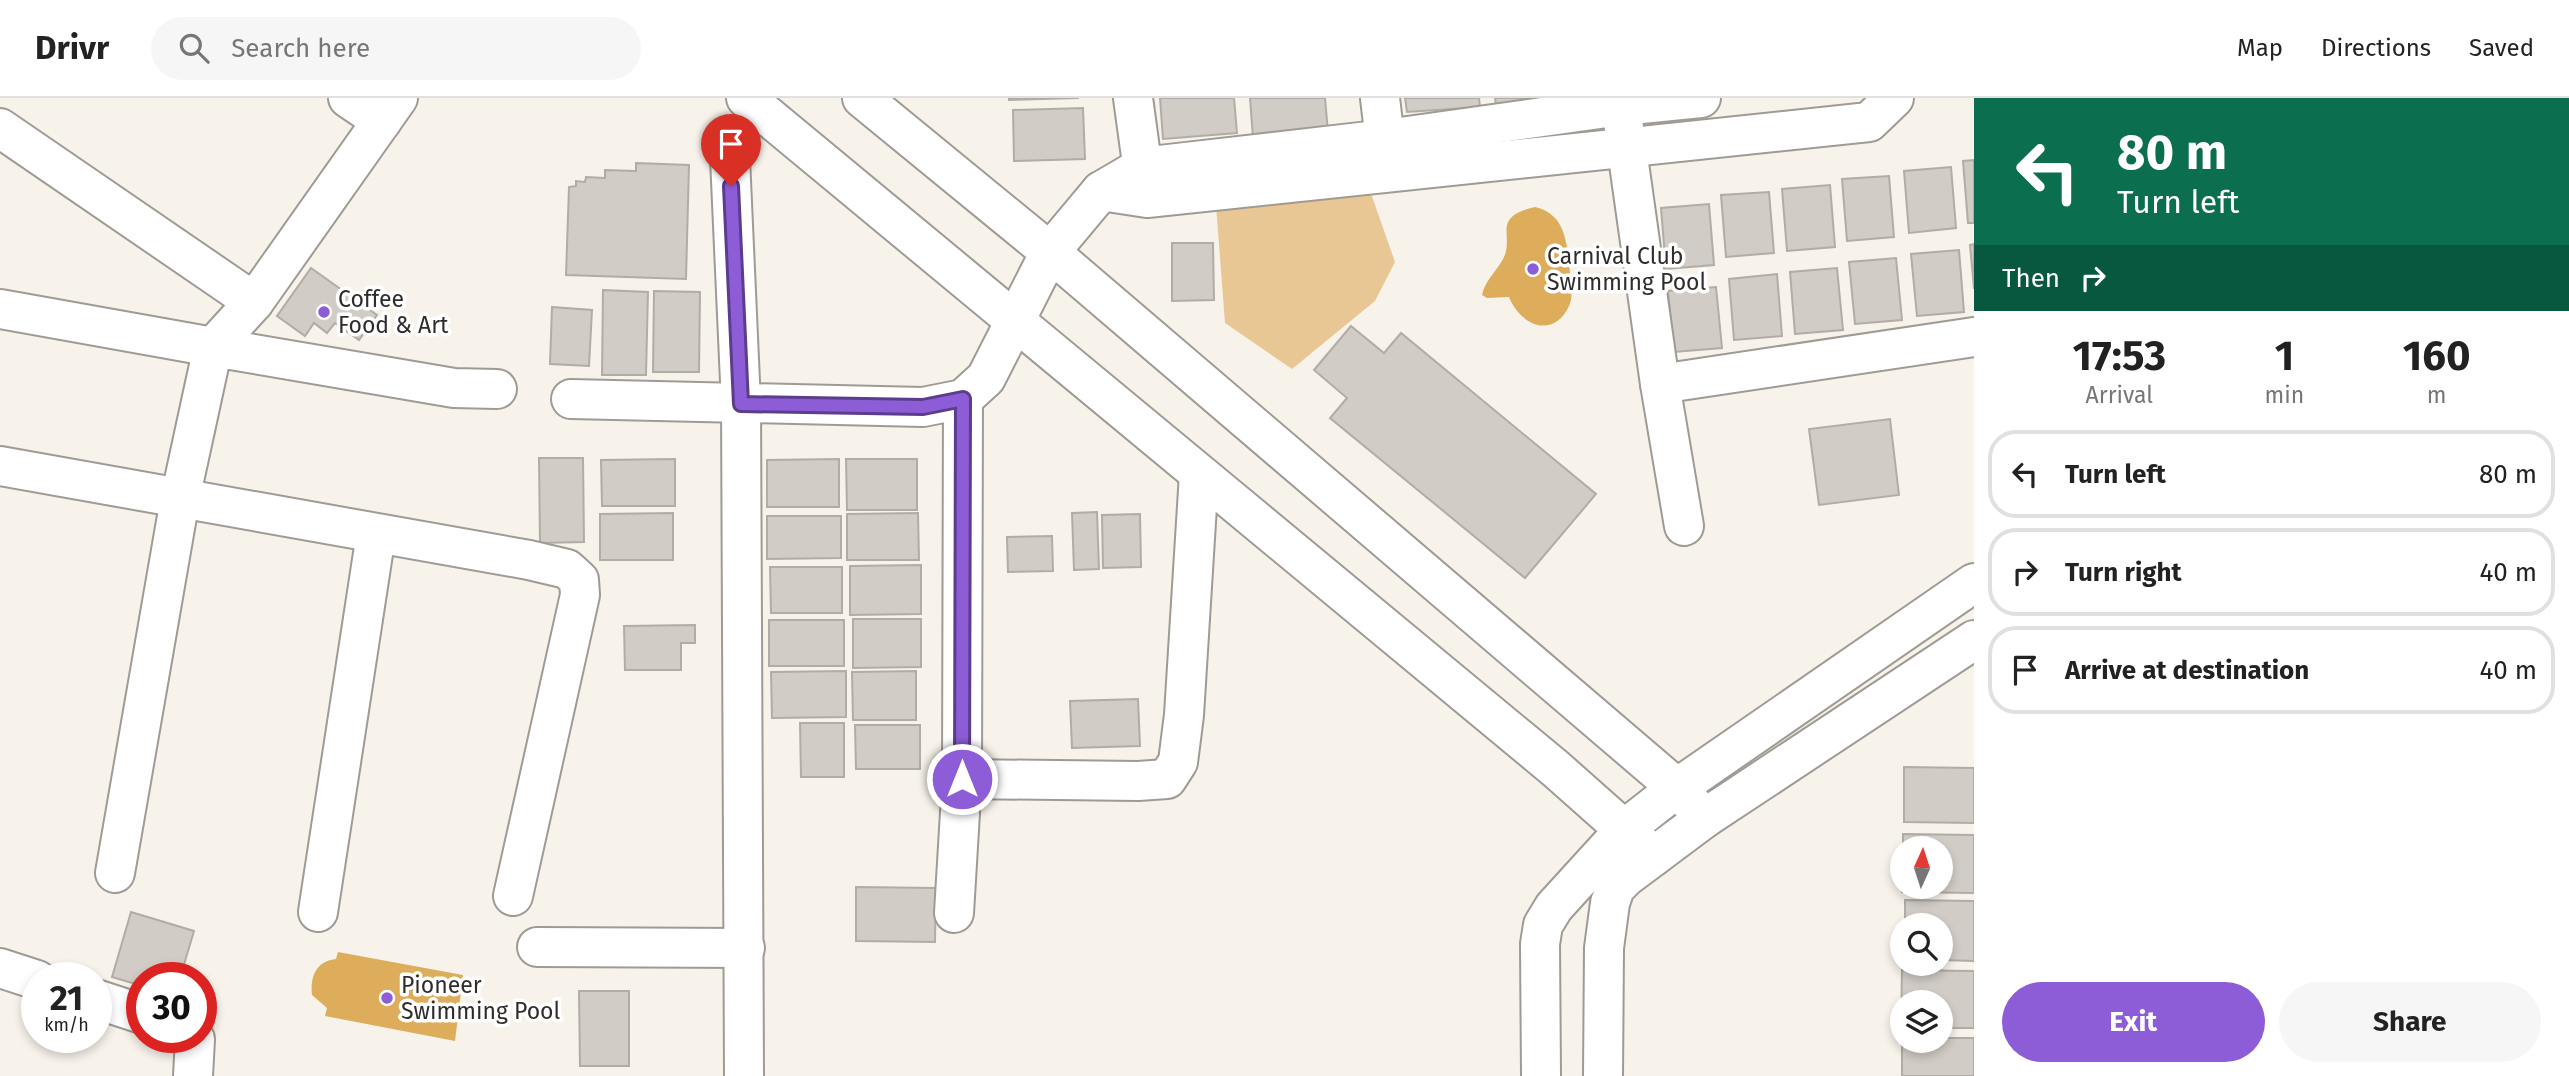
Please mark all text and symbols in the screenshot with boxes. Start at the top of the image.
search box [151,17,641,80]
text: Drivr [35,28,109,68]
icon: search [175,29,213,67]
text: Search here [231,33,370,64]
text: Map [2237,34,2283,62]
text: Directions [2321,34,2431,62]
text: Saved [2469,34,2534,62]
pin [701,114,761,186]
text: 80 m [2117,123,2227,182]
icon: arrive [712,125,750,163]
icon: left [2002,126,2093,217]
text: Turn left [2117,183,2239,221]
place label: Carnival Club Swimming Pool [1547,242,1706,296]
icon: right [2074,259,2112,297]
marker: Carnival Club Swimming Pool [1525,261,1541,277]
text: Then [2002,263,2060,294]
place label: Coffee Food & Art [338,285,449,339]
marker: Coffee Food & Art [316,304,332,320]
text: 17:53 [2073,331,2166,381]
text: 1 [2275,331,2294,381]
text: 160 [2403,331,2470,381]
text: Arrival [2086,381,2153,409]
text: min [2265,381,2304,409]
text: m [2427,381,2446,409]
icon: left [2006,455,2044,493]
text: Turn left [2065,459,2166,490]
text: 80 m [2479,459,2537,490]
icon: right [2006,553,2044,591]
text: Turn right [2065,557,2182,588]
text: 40 m [2479,557,2537,588]
icon: arrive [2006,651,2044,689]
text: Arrive at destination [2065,655,2309,686]
text: 40 m [2479,655,2537,686]
position arrow [925,742,999,816]
north arrow [1890,836,1953,900]
map controls [1890,836,1953,1053]
button: search [1890,913,1953,976]
speed limit sign: 30 [126,962,217,1053]
place label: Pioneer Swimming Pool [401,971,560,1025]
text: 21 [50,977,83,1019]
button: Exit [2002,982,2265,1062]
button: Share [2279,982,2541,1062]
marker: Pioneer Swimming Pool [379,990,395,1006]
button: layers [1890,990,1953,1053]
text: km/h [44,1014,89,1036]

